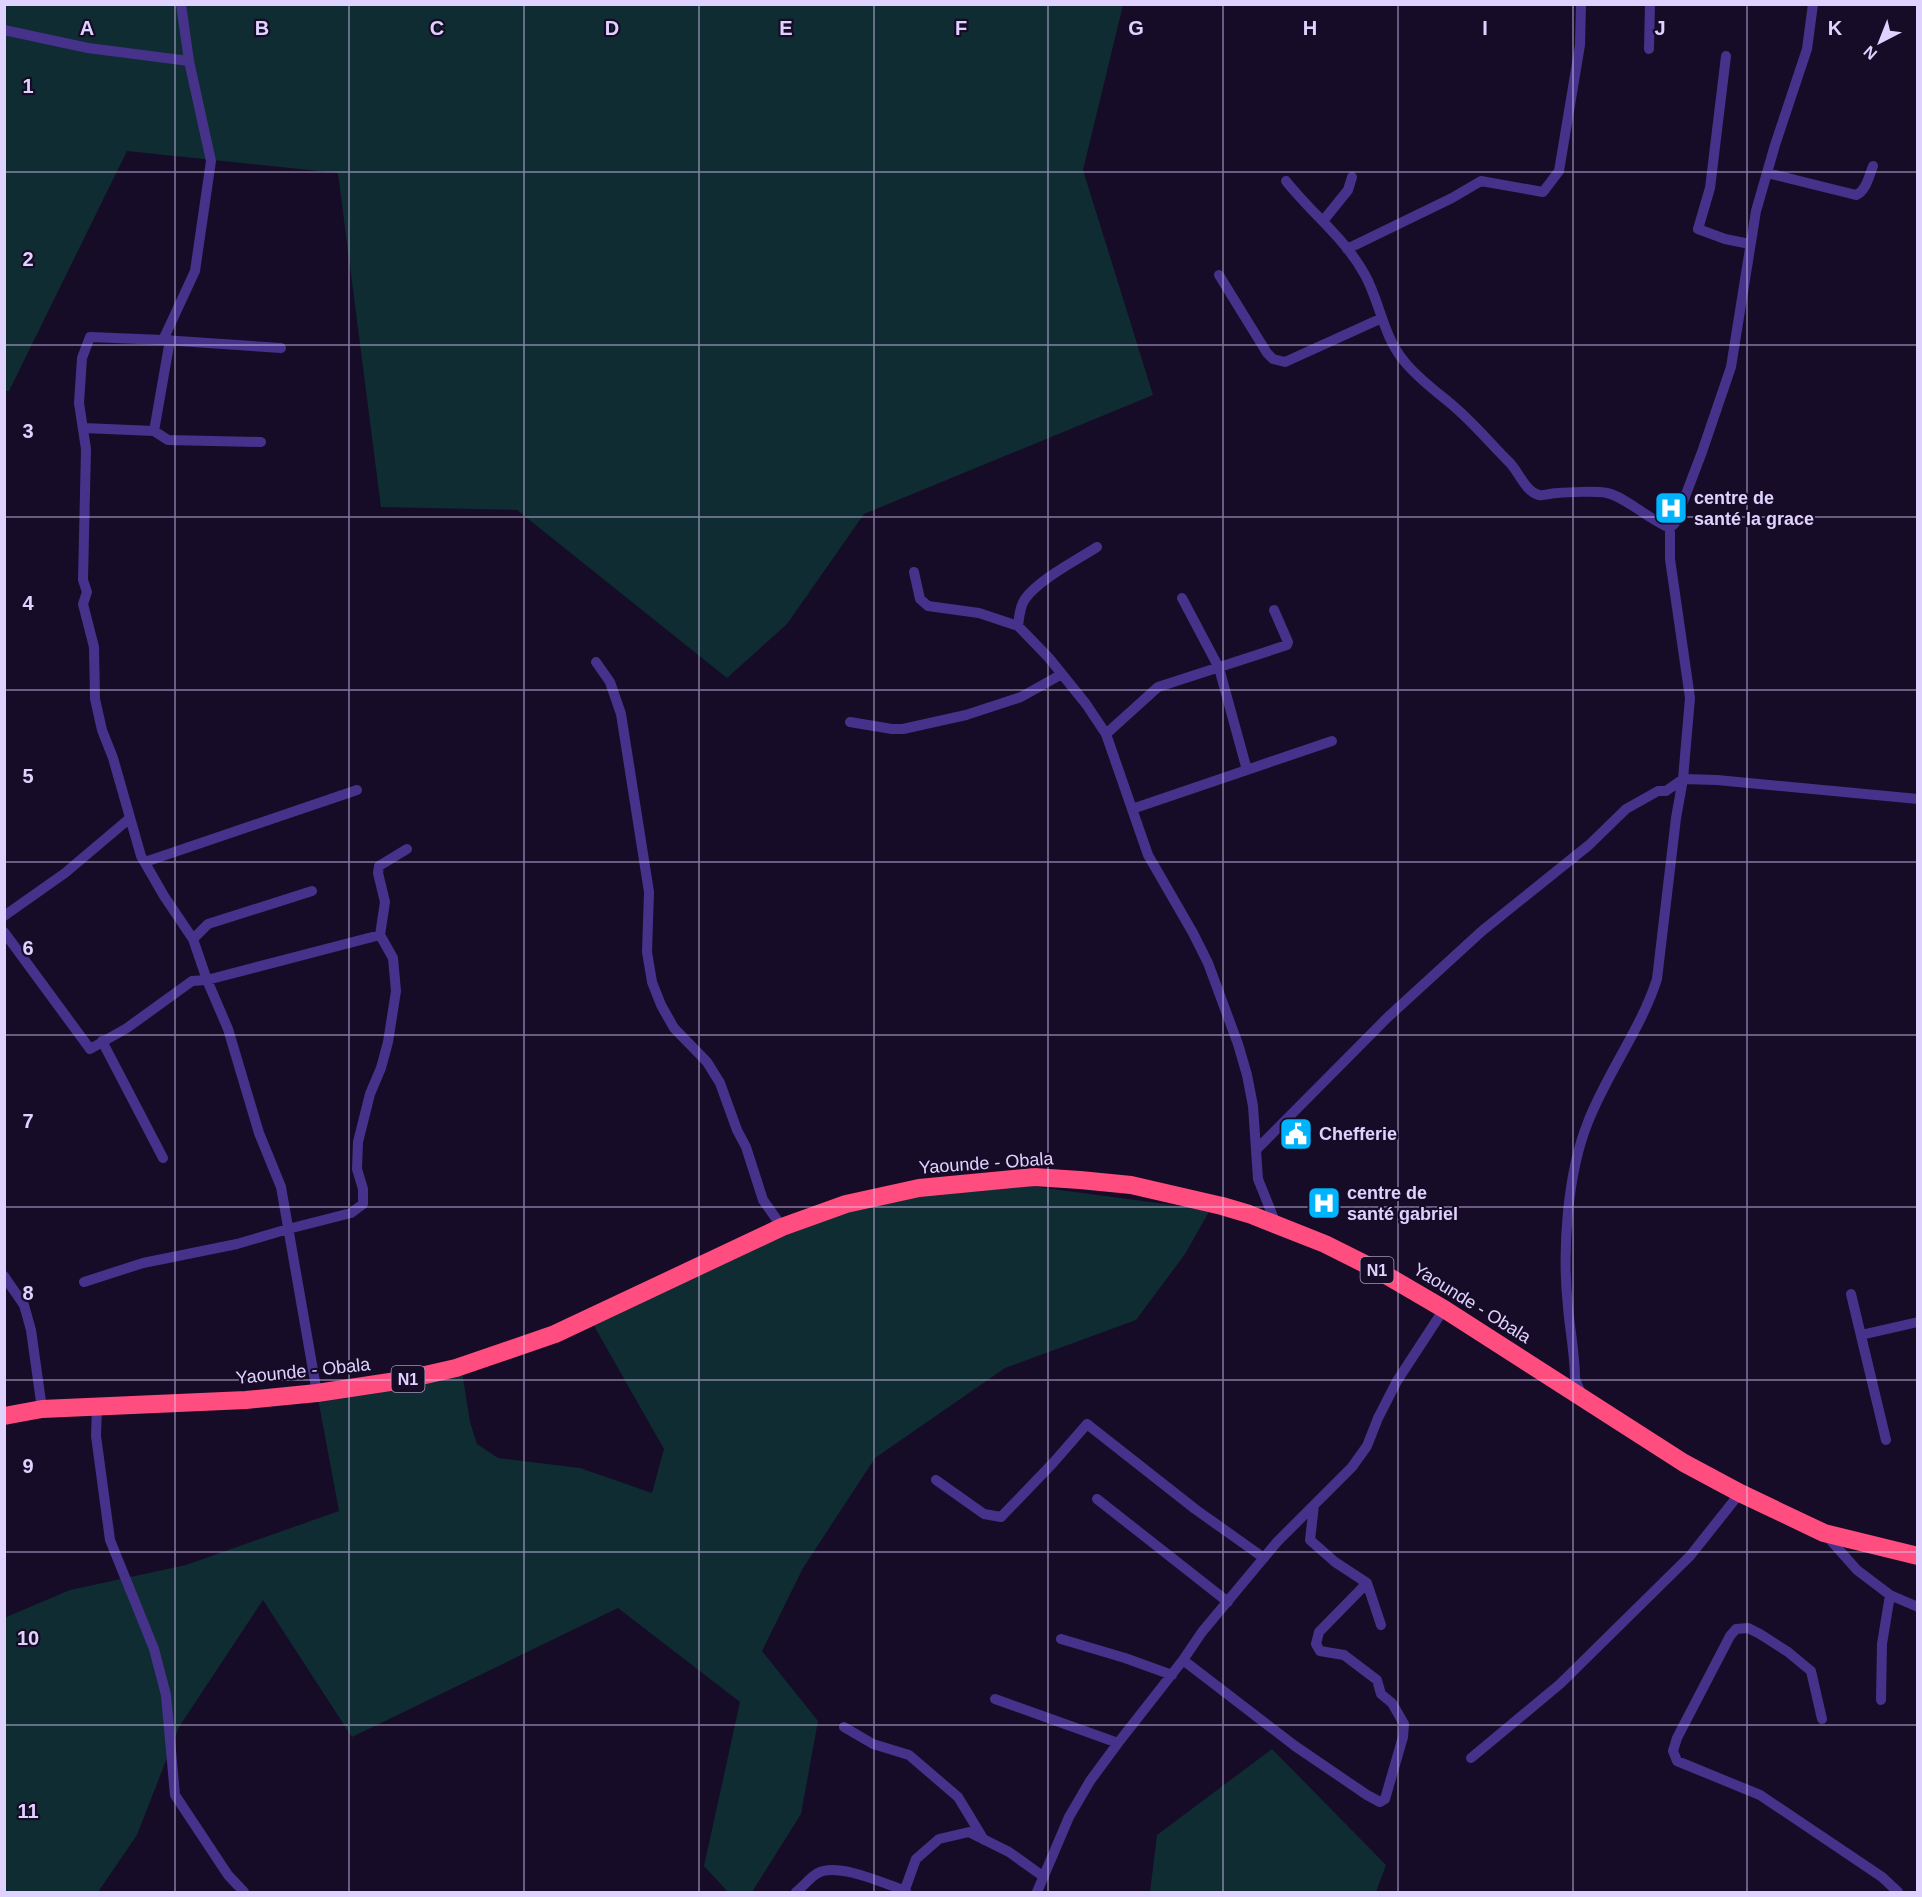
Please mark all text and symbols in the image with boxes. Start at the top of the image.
north arrow [1850,12,1910,72]
text: A [80,17,94,39]
text: B [255,17,269,39]
text: C [430,17,444,39]
text: D [605,17,619,39]
text: E [779,17,793,39]
text: F [955,17,967,39]
text: G [1128,17,1144,39]
text: H [1303,17,1317,39]
text: I [1482,17,1488,39]
text: J [1654,17,1666,39]
text: K [1828,17,1843,39]
text: N [1860,43,1880,63]
text: 1 [22,75,34,97]
text: 2 [22,248,34,270]
text: 3 [22,420,34,442]
place label: centre de santé la grace [1694,488,1814,529]
hospital icon: centre de santé la grace [1653,490,1689,526]
text: 4 [22,592,34,614]
text: 5 [22,765,34,787]
text: 6 [22,937,34,959]
text: 7 [22,1110,34,1132]
public building icon: Chefferie [1278,1116,1314,1152]
place label: Chefferie [1319,1124,1397,1144]
street label: Yaounde - Obala [918,1148,1055,1178]
place label: centre de santé gabriel [1347,1183,1458,1224]
hospital icon: centre de santé gabriel [1306,1185,1342,1221]
road number: N1 [1360,1257,1394,1283]
street label: Yaounde - Obala [1410,1259,1535,1348]
text: 8 [22,1282,34,1304]
street label: Yaounde - Obala [235,1354,372,1388]
road number: N1 [392,1366,424,1392]
text: 9 [22,1455,34,1477]
text: 10 [17,1627,39,1649]
text: 11 [17,1800,39,1822]

